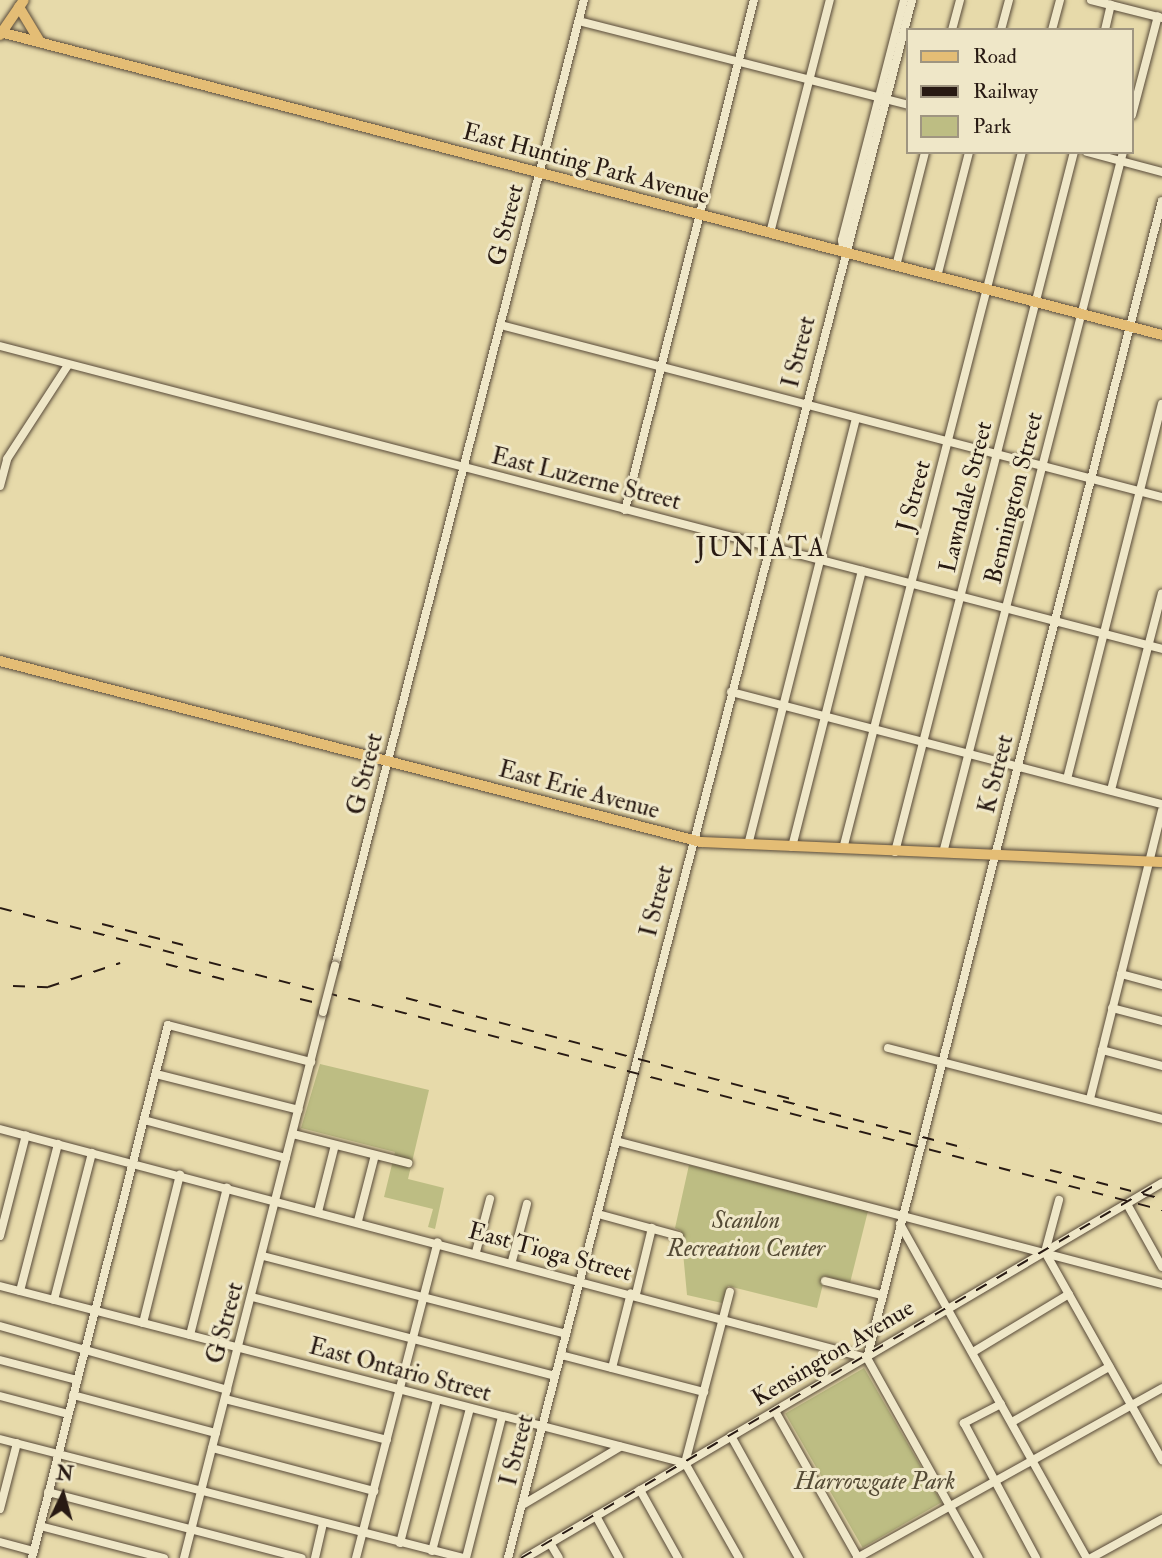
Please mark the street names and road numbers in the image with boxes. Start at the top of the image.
street label: East Hunting Park Avenue [460,117,712,211]
street label: G Street [482,181,530,269]
street label: I Street [776,313,822,391]
street label: Bennington Street [979,409,1049,587]
street label: Lawndale Street [933,418,999,576]
street label: East Luzerne Street [488,442,684,516]
street label: J Street [891,457,937,535]
street label: G Street [341,730,389,818]
street label: K Street [972,732,1020,816]
street label: East Erie Avenue [495,755,663,825]
street label: I Street [634,862,680,940]
street label: East Tioga Street [465,1216,635,1288]
street label: G Street [200,1279,250,1367]
street label: Kensington Avenue [747,1293,919,1413]
street label: East Ontario Street [306,1332,494,1408]
street label: I Street [494,1411,540,1489]

